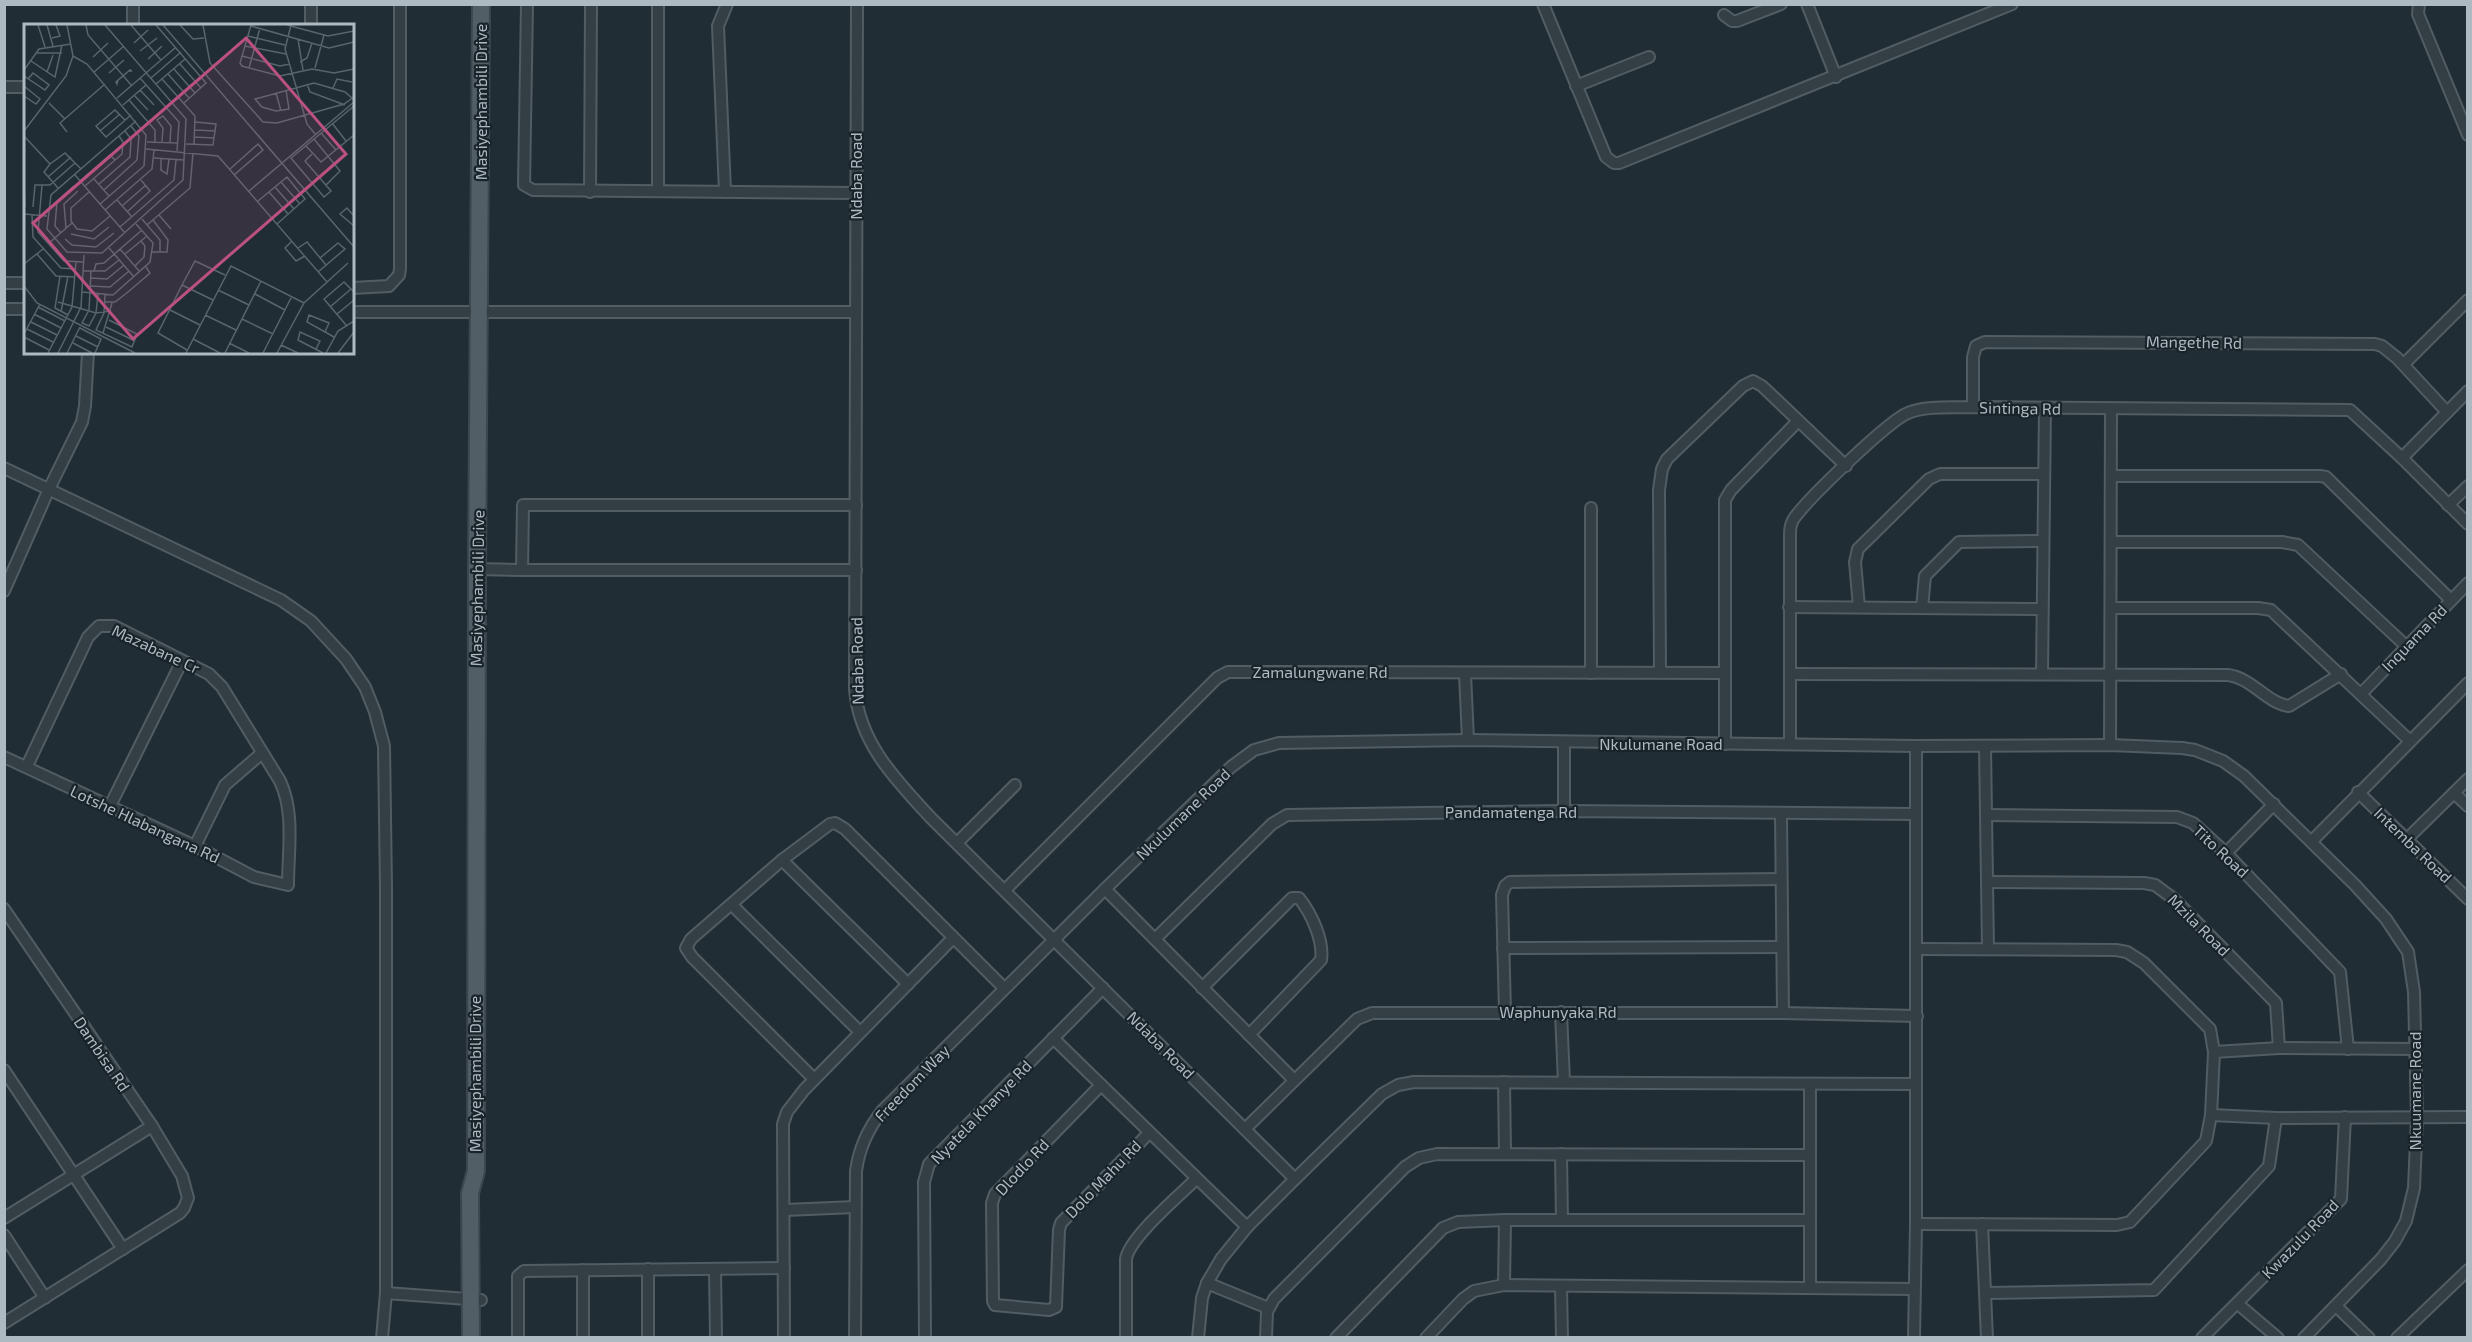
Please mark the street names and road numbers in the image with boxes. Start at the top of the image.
street label: Masiyephambili Drive [471,24,490,180]
street label: Ndaba Road [846,132,865,220]
street label: Mangethe Rd [2146,331,2242,352]
street label: Sintinga Rd [1979,397,2061,418]
street label: Masiyephambili Drive [466,510,487,666]
street label: Inquama Rd [2377,600,2450,675]
street label: Ndaba Road [846,617,867,705]
street label: Mazabane Cr [109,620,204,677]
street label: Zamalungwane Rd [1252,662,1388,681]
street label: Nkulumane Road [1599,734,1723,753]
street label: Nkulumane Road [1132,764,1234,863]
street label: Lotshe Hlabangana Rd [67,781,223,867]
street label: Pandamatenga Rd [1445,802,1577,821]
street label: Intemba Road [2371,803,2456,886]
street label: Tito Road [2190,820,2253,881]
street label: Mzila Road [2164,890,2234,960]
street label: Masiyephambili Drive [465,996,484,1152]
street label: Waphunyaka Rd [1499,1002,1617,1021]
street label: Ndaba Road [1124,1007,1199,1082]
street label: Dambisa Rd [70,1013,134,1095]
street label: Nkuumane Road [2405,1032,2424,1150]
street label: Freedom Way [870,1040,953,1125]
street label: Nyatela Khanye Rd [926,1056,1035,1167]
street label: Dlodlo Rd [991,1135,1052,1199]
street label: Dolo Mahu Rd [1061,1136,1145,1222]
street label: Kwazulu Road [2257,1195,2342,1282]

